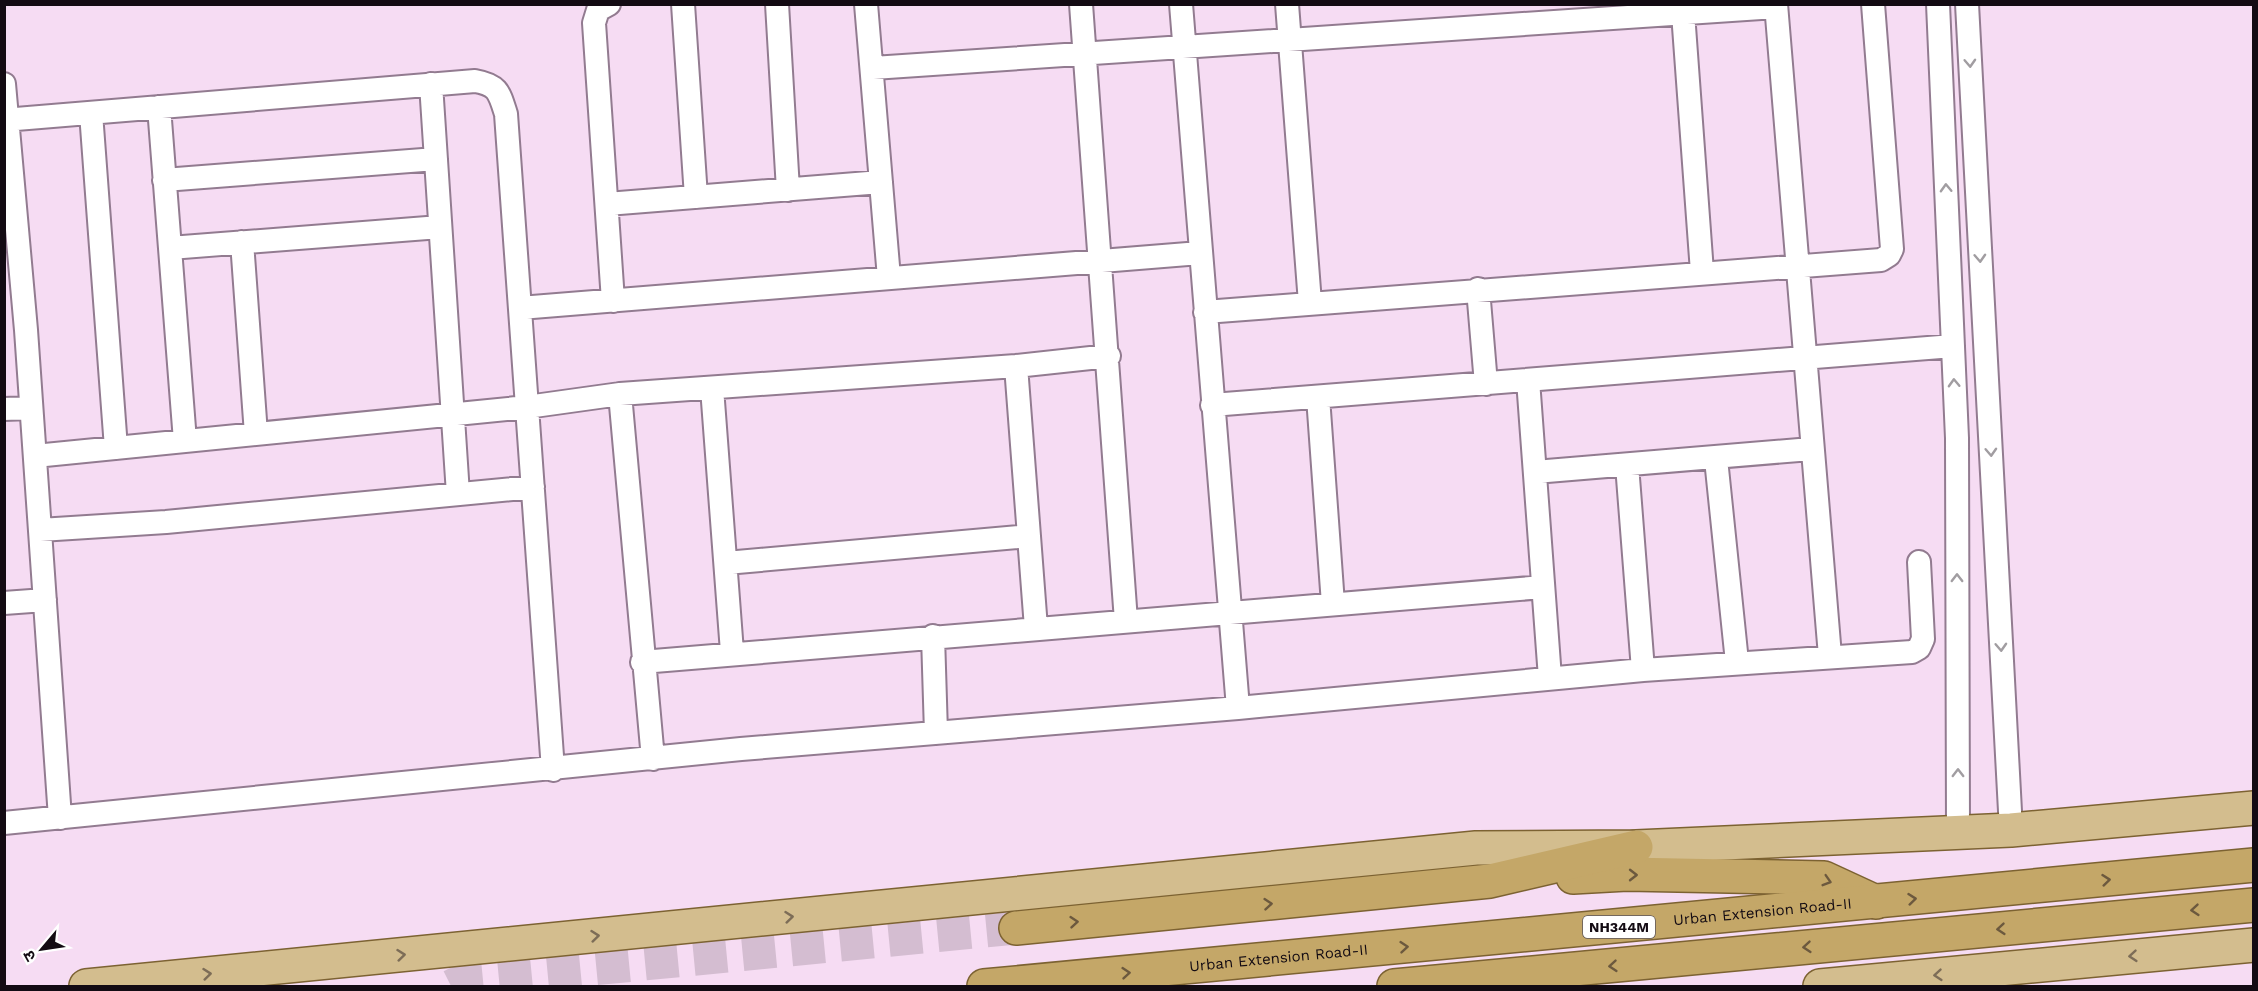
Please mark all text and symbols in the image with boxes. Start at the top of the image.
one-way arrow [1963,58,1976,67]
one-way arrow [1940,183,1953,192]
one-way arrow [1974,253,1987,262]
one-way arrow [1948,378,1961,387]
one-way arrow [1984,448,1997,457]
one-way arrow [1951,573,1963,582]
one-way arrow [1994,643,2007,652]
one-way arrow [1952,768,1964,777]
one-way arrow [1628,869,1637,881]
one-way arrow [1821,874,1832,886]
one-way arrow [2101,874,2110,887]
one-way arrow [1907,893,1916,906]
street label: Urban Extension Road-II [1672,894,1853,929]
one-way arrow [1264,898,1273,911]
one-way arrow [2191,903,2200,916]
one-way arrow [785,911,794,924]
one-way arrow [1069,916,1079,929]
road number: NH344M [1583,916,1655,938]
north arrow [12,919,72,979]
one-way arrow [1997,922,2006,935]
one-way arrow [591,930,600,943]
street label: Urban Extension Road-II [1189,940,1369,975]
one-way arrow [1802,940,1812,953]
one-way arrow [1399,941,1408,954]
text: उ [18,947,40,965]
one-way arrow [397,949,406,962]
one-way arrow [2128,949,2137,962]
one-way arrow [1608,959,1617,972]
one-way arrow [1122,967,1131,980]
one-way arrow [1934,968,1943,981]
one-way arrow [203,969,212,981]

